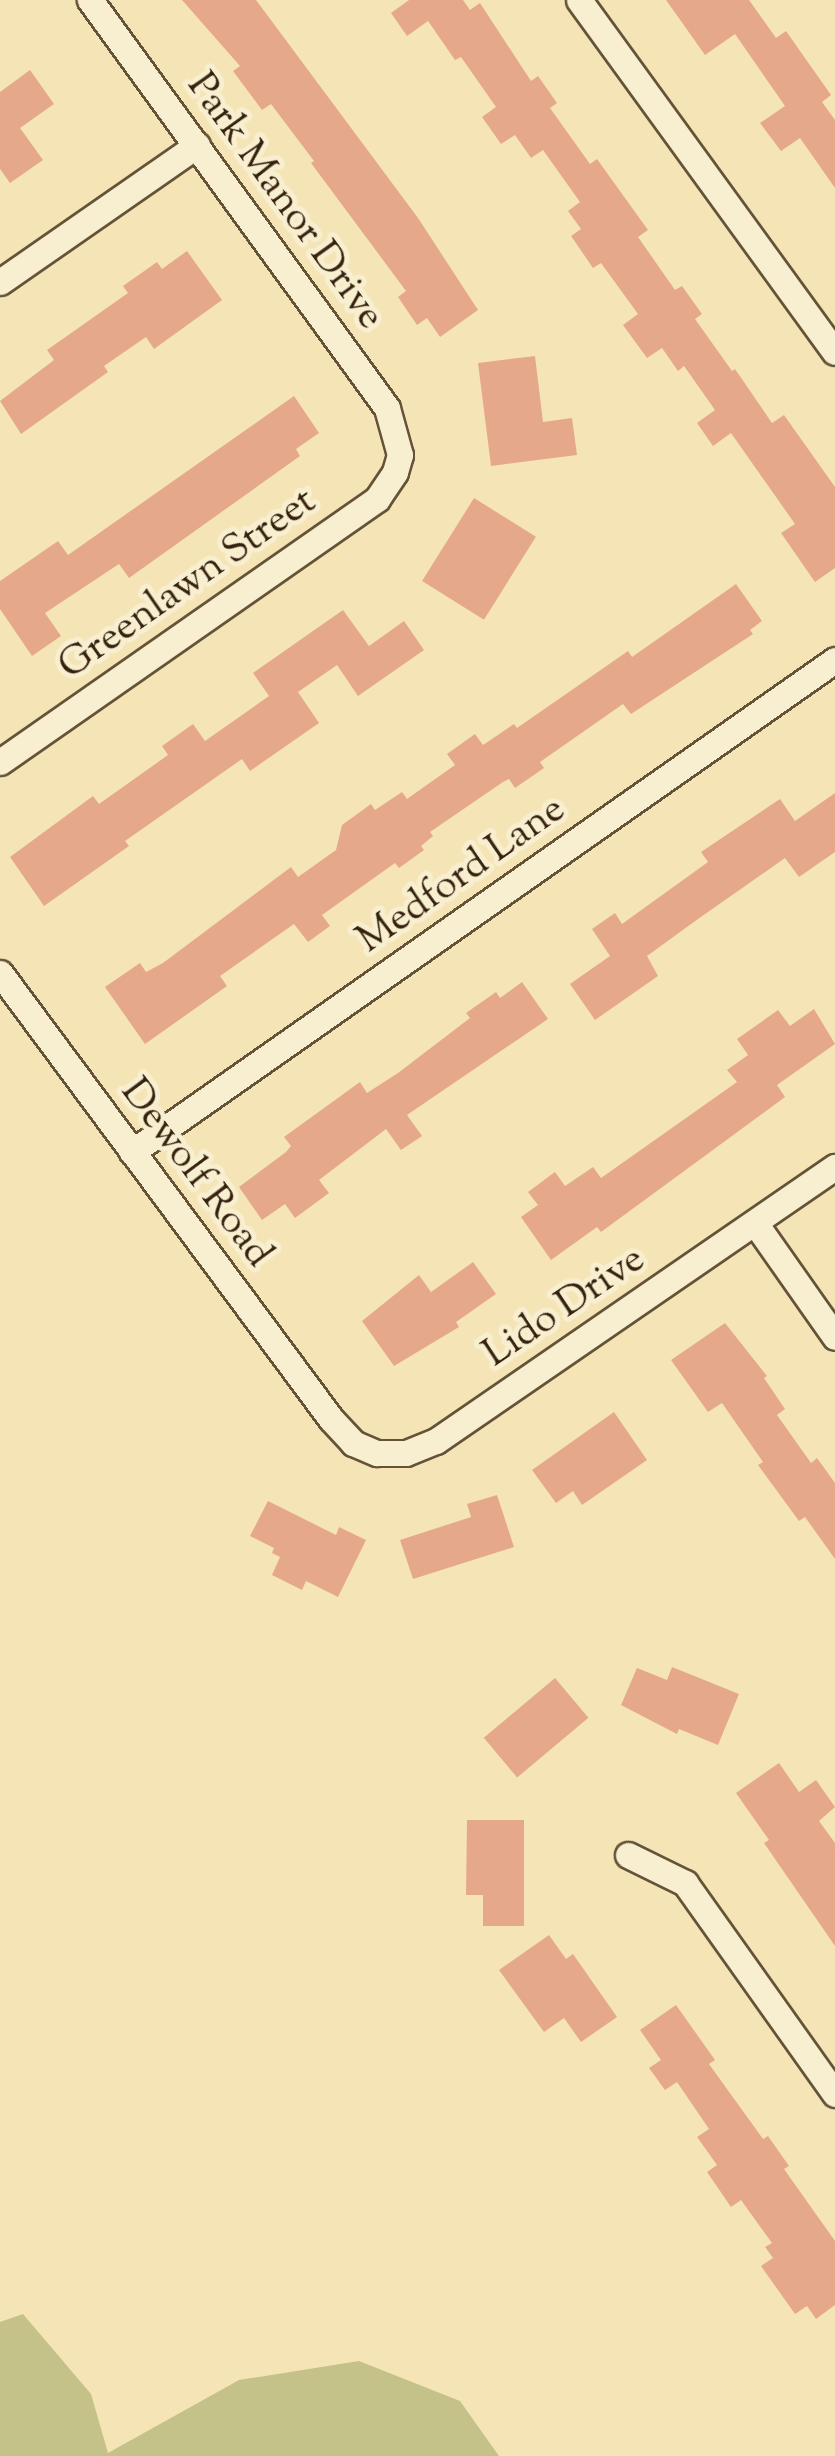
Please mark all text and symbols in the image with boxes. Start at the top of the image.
street label: Park Manor Drive [175,64,393,340]
street label: Greenlawn Street [50,478,326,692]
street label: Medford Lane [349,787,575,965]
street label: Dewolf Road [109,1070,281,1278]
street label: Lido Drive [475,1237,655,1379]

